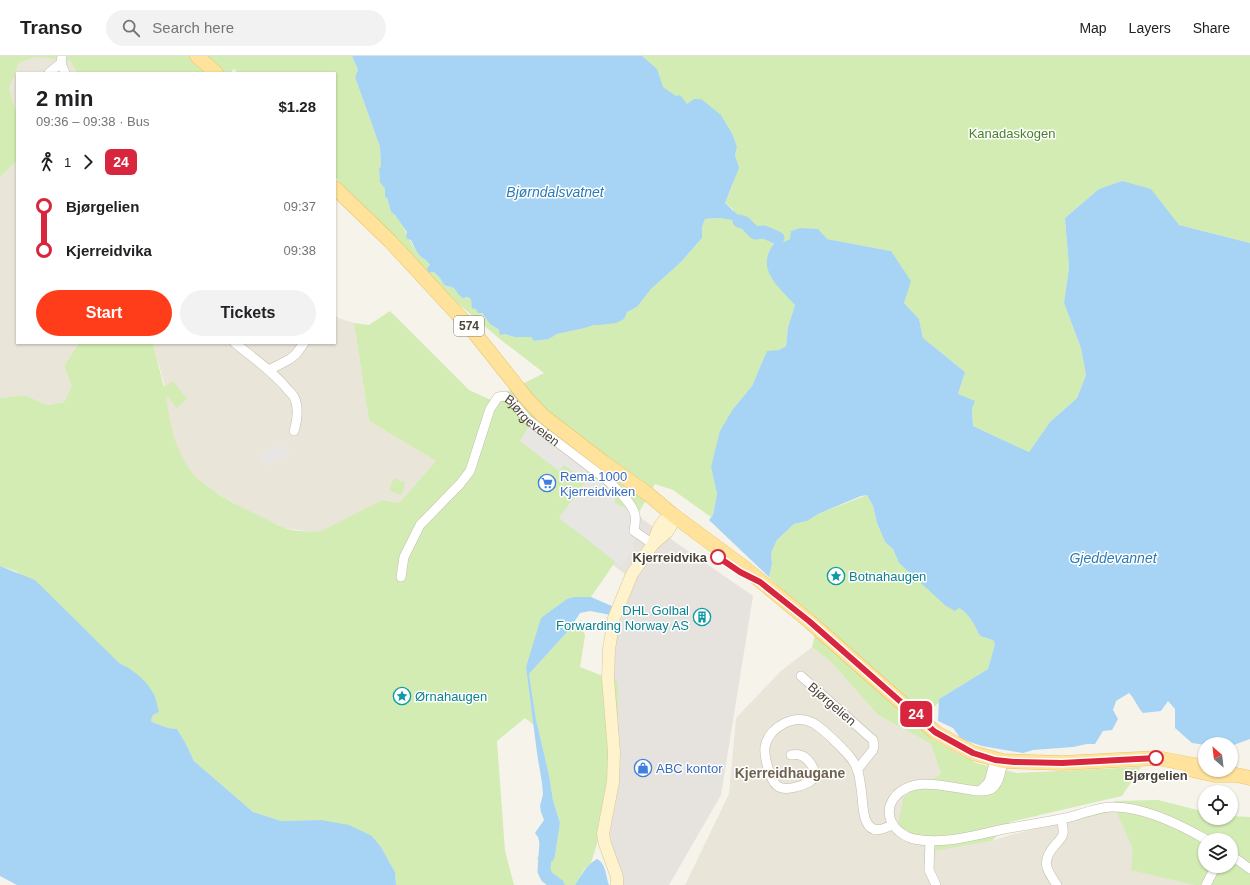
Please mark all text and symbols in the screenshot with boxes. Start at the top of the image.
search box [106,10,386,46]
text: Transo [20,17,82,38]
icon: search [120,17,142,39]
text: Search here [152,19,234,36]
text: Map [1079,20,1107,36]
text: Layers [1129,20,1171,36]
text: Share [1193,20,1230,36]
text: 2 min [36,86,93,111]
text: $1.28 [278,98,316,115]
text: 09:36 – 09:38 · Bus [36,114,149,129]
park label: Kanadaskogen [969,126,1055,141]
icon: walk [36,151,58,173]
icon: forward [77,151,99,173]
text: 24 [113,154,129,170]
text: 1 [64,155,71,170]
water label: Bjørndalsvatnet [506,184,605,200]
text: Bjørgelien [66,198,139,215]
text: 09:37 [283,199,316,214]
text: Kjerreidvika [66,242,152,259]
text: 09:38 [283,243,316,258]
button: Start [36,290,172,336]
button: Tickets [180,290,316,336]
road number: 574 [454,316,484,336]
street label: Bjørgeveien [502,391,563,449]
place label: Rema 1000 Kjerreidviken [560,469,635,499]
supermarket icon: Rema 1000 Kjerreidviken [537,473,557,493]
marker: Kjerreidvika [710,549,726,565]
place label: Kjerreidvika [633,550,708,565]
water label: Gjeddevannet [1069,550,1158,566]
place icon: Botnahaugen [826,566,846,586]
place label: Botnahaugen [849,569,926,584]
place label: DHL Golbal Forwarding Norway AS [556,603,689,633]
building icon: DHL Golbal Forwarding Norway AS [692,607,712,627]
street label: Bjørgelien [805,679,859,729]
place icon: Ørnahaugen [392,686,412,706]
place label: Ørnahaugen [415,689,487,704]
line badge: 24 [898,701,934,727]
text: 24 [908,706,924,722]
north arrow [1198,737,1238,777]
map controls [1198,737,1238,873]
marker: Bjørgelien [1148,750,1164,766]
shop icon: ABC kontor [633,758,653,778]
place label: ABC kontor [656,761,723,776]
district label: Kjerreidhaugane [735,765,845,781]
place label: Bjørgelien [1124,768,1188,783]
button: locate [1198,785,1238,825]
button: layers [1198,833,1238,873]

